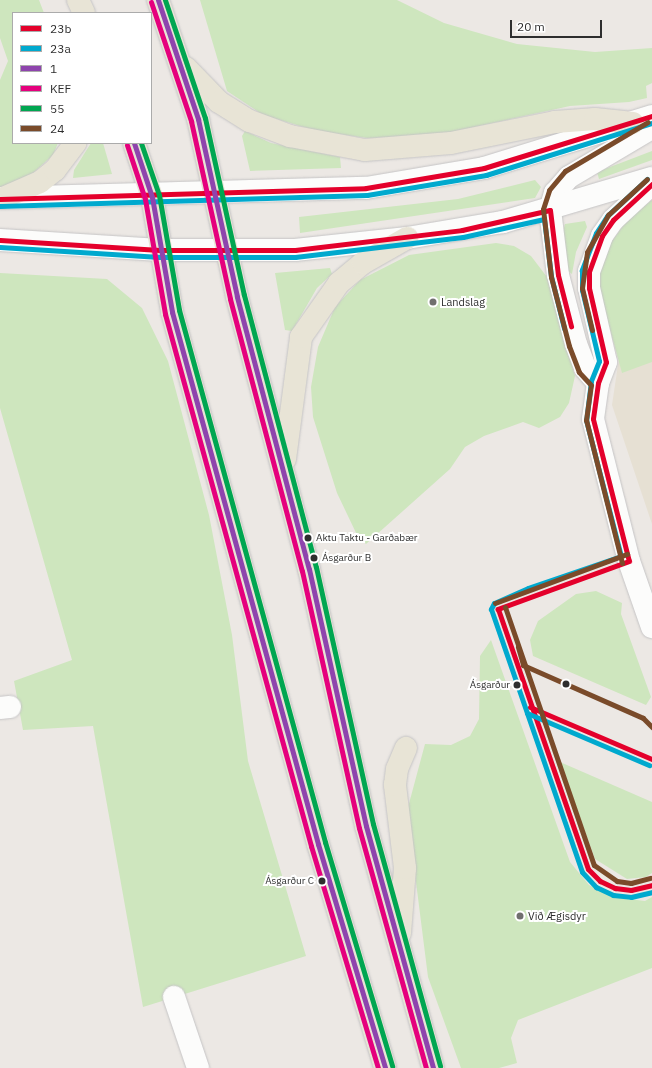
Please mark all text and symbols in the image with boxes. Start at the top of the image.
legend [12,12,152,144]
scale bar [512,12,604,38]
text: 20 m [517,19,545,34]
text: 23b [50,21,71,36]
text: 23a [50,41,71,56]
text: 1 [50,61,57,76]
text: KEF [50,81,71,96]
text: 55 [50,101,64,116]
text: 24 [50,121,64,136]
place label: Landslag [441,295,485,309]
marker: Landslag [428,297,438,307]
place label: Aktu Taktu - Garðabær [316,532,417,544]
marker: Aktu Taktu - Garðabær [303,533,313,543]
place label: Ásgarður B [322,552,371,564]
marker: Ásgarður B [309,553,319,563]
place label: Ásgarður [470,679,510,691]
unlabelled marker [561,679,571,689]
marker: Ásgarður [512,680,522,690]
place label: Ásgarður C [265,875,314,887]
marker: Ásgarður C [317,876,327,886]
place label: Við Ægisdyr [528,909,586,923]
marker: Við Ægisdyr [515,911,525,921]

